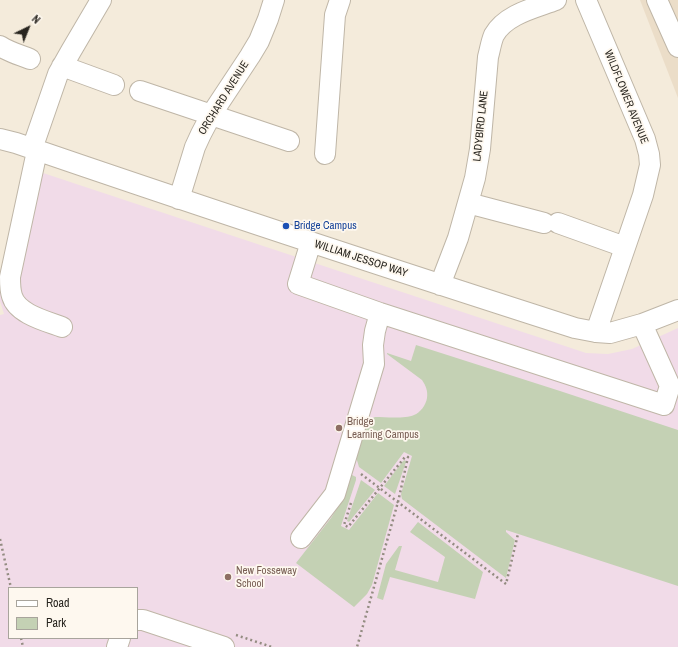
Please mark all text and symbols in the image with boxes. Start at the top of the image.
north arrow [8,8,48,48]
text: N [29,12,43,27]
street label: WILDFLOWER AVENUE [601,48,651,146]
street label: ORCHARD AVENUE [196,59,252,137]
street label: LADYBIRD LANE [471,90,491,162]
place label: Bridge Campus [294,219,357,233]
marker: Bridge Campus [281,221,291,231]
street label: WILLIAM JESSOP WAY [313,238,409,280]
place label: Bridge Learning Campus [347,415,419,441]
marker: Bridge Learning Campus [334,423,344,433]
place label: New Fosseway School [236,564,297,590]
marker: New Fosseway School [223,572,233,582]
legend [8,587,138,639]
text: Road [46,595,70,611]
text: Park [46,615,66,631]

